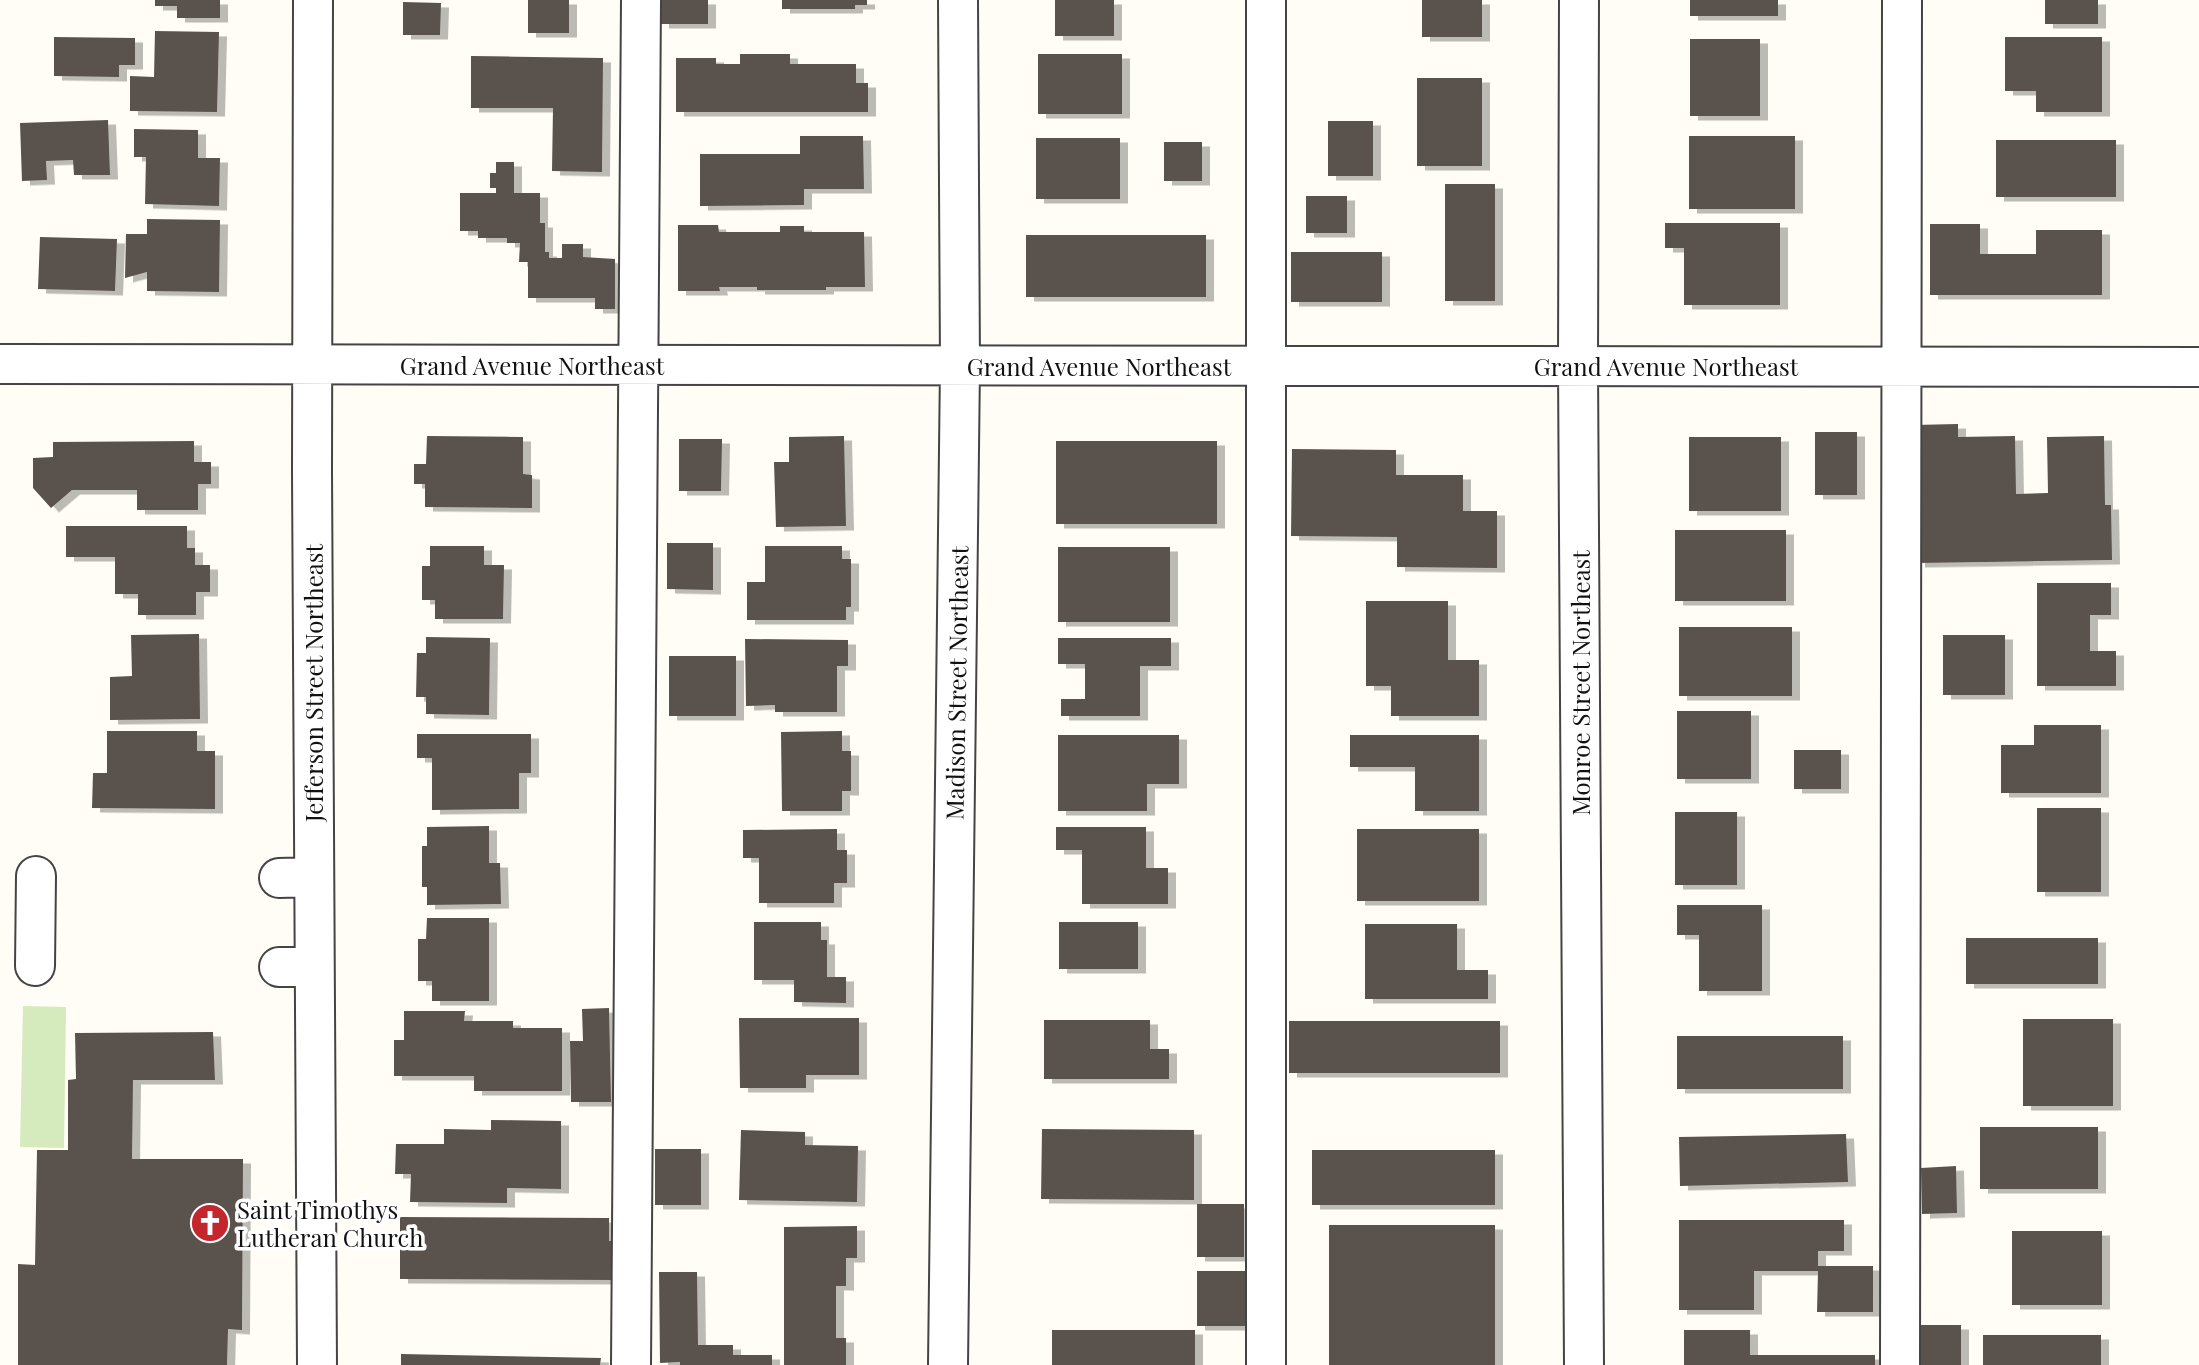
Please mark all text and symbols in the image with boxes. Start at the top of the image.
street label: Grand Avenue Northeast [400,349,665,381]
street label: Grand Avenue Northeast [967,350,1232,382]
street label: Grand Avenue Northeast [1534,350,1799,382]
street label: Jefferson Street Northeast [297,543,329,823]
street label: Madison Street Northeast [938,545,974,820]
street label: Monroe Street Northeast [1564,550,1596,816]
place label: Saint Timothys Lutheran Church [237,1193,423,1253]
church icon: Saint Timothys Lutheran Church [189,1202,231,1244]

